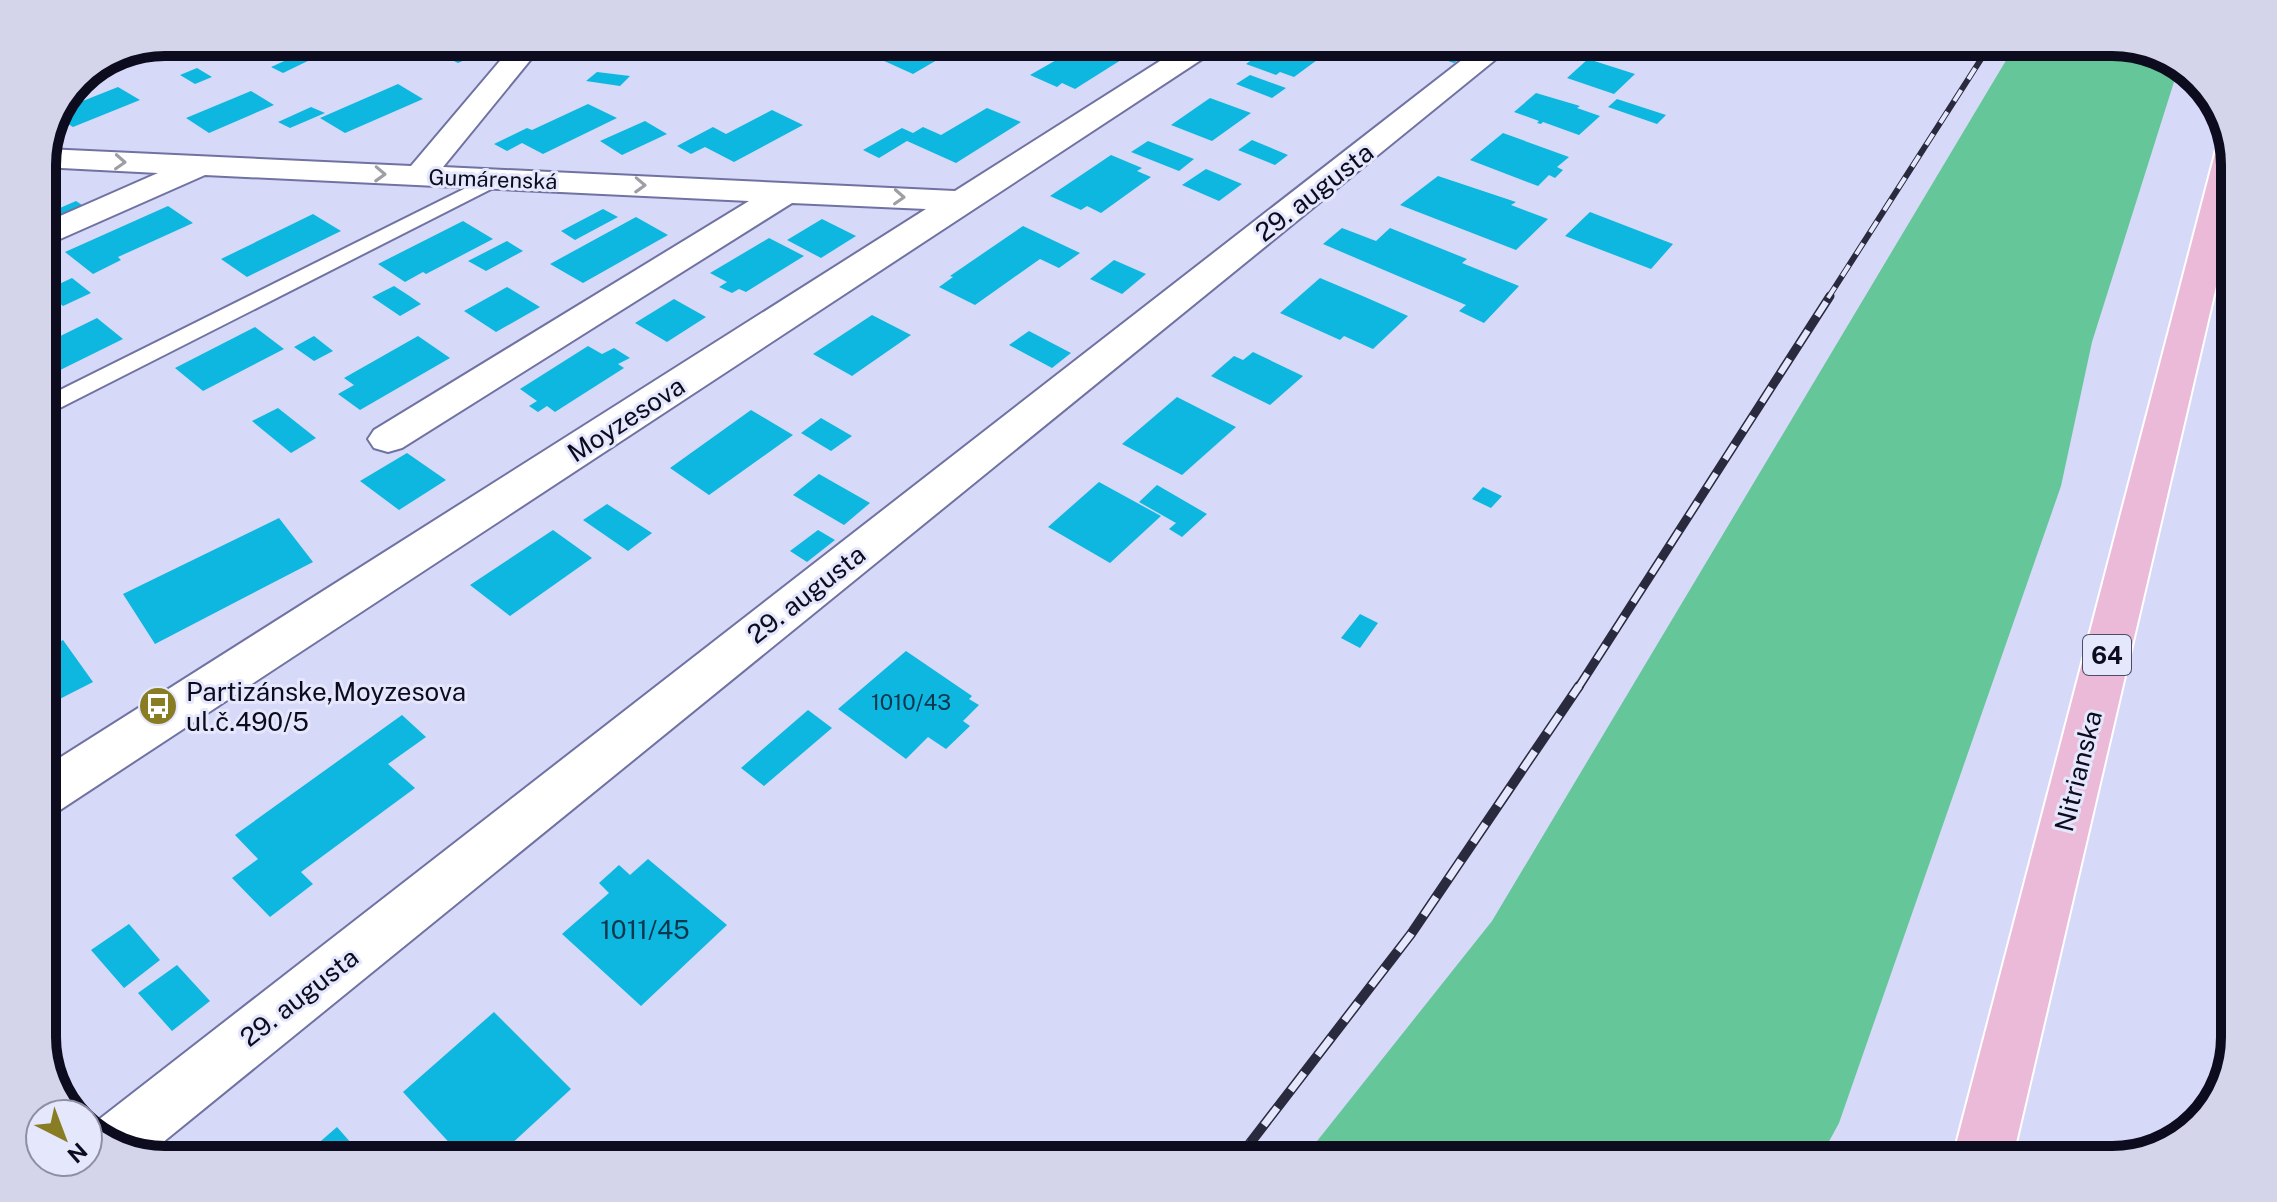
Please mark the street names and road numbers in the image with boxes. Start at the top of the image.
street label: 29. augusta [1249,136,1379,248]
street label: Gumárenská [428,164,558,194]
street label: Moyzesova [562,370,690,468]
street label: 29. augusta [741,538,871,650]
road number: 64 [2083,635,2131,675]
street label: Nitrianska [2048,707,2108,835]
street label: 29. augusta [234,941,364,1053]

